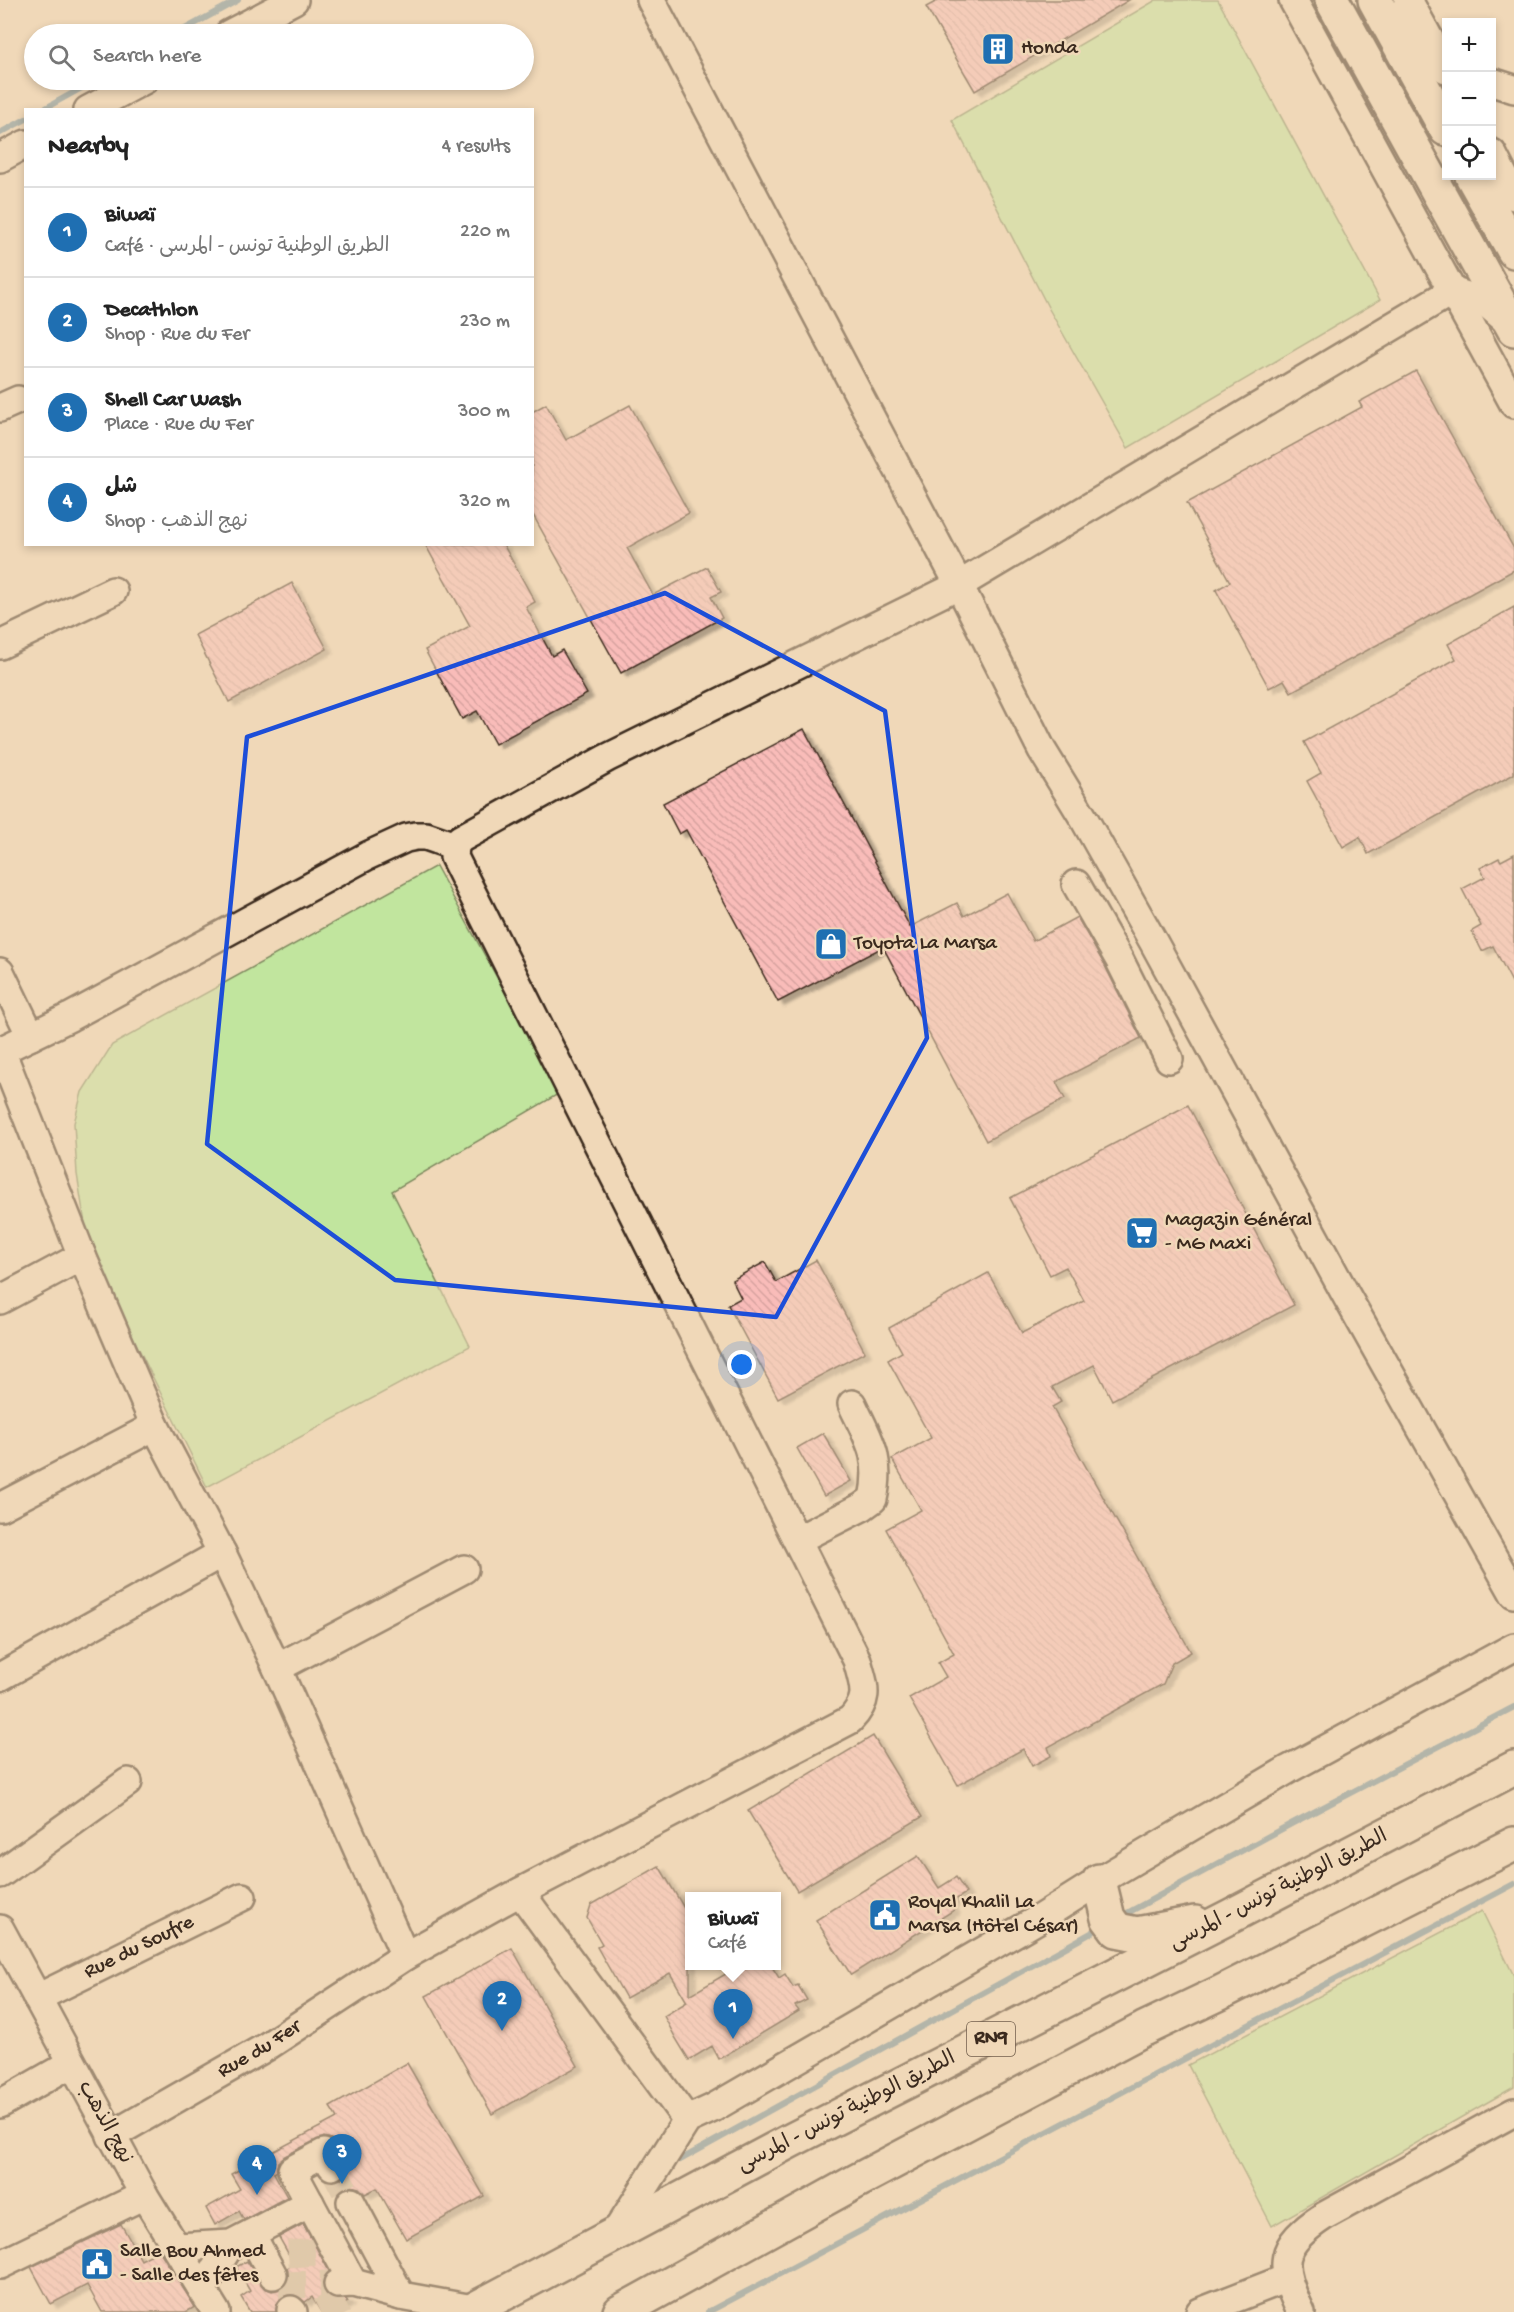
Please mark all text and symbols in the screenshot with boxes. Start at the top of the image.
map controls [1442,18,1496,180]
button: + [1442,18,1496,72]
search box [24,24,534,90]
building icon: Honda [980,31,1016,67]
place label: Honda [1021,37,1079,62]
icon: search [45,41,78,74]
text: Search here [93,44,201,70]
button: − [1442,72,1496,126]
button: locate [1442,126,1496,180]
text: Nearby [48,132,129,163]
text: 4 results [442,136,510,159]
text: Biwaï [105,203,155,229]
text: 1 [63,221,72,244]
text: 220 m [460,221,510,244]
text: Café · الطريق الوطنية تونس - المرسى [105,236,389,259]
text: Decathlon [105,298,198,324]
text: 2 [63,311,72,334]
text: 230 m [460,311,510,334]
text: Shop · Rue du Fer [105,324,249,347]
text: Shell Car Wash [105,388,241,414]
text: 3 [62,401,73,424]
text: 300 m [458,401,510,424]
text: Place · Rue du Fer [105,414,253,437]
text: شل [105,475,137,501]
text: 4 [63,491,72,514]
text: 320 m [460,491,510,514]
text: Shop · نهج الذهب [105,511,248,534]
shop icon: Toyota La Marsa [813,926,849,962]
place label: Toyota La Marsa [853,932,998,957]
place label: Magazin Général - MG Maxi [1165,1209,1312,1258]
supermarket icon: Magazin Général - MG Maxi [1124,1215,1160,1251]
your location [727,1350,756,1379]
street label: الطريق الوطنية تونس - المرسى [1166,1825,1392,1957]
place label: Royal Khalil La Marsa (Hôtel César) [908,1891,1079,1940]
popup [685,1892,781,1970]
public building icon: Royal Khalil La Marsa (Hôtel César) [867,1897,903,1933]
text: Biwaï [708,1907,758,1933]
street label: Rue du Soufre [80,1910,199,1985]
text: Café [708,1933,746,1956]
pin: 2 [482,1982,522,2031]
pin: 1 [714,1990,752,2039]
street label: Rue du Fer [214,2014,307,2084]
road number: RN9 [967,2022,1015,2056]
street label: الطريق الوطنية تونس - المرسى [734,2047,960,2179]
street label: نهج الذهب [71,2077,137,2169]
pin: 3 [322,2134,362,2184]
pin: 4 [238,2146,276,2195]
place label: Salle Bou Ahmed - Salle des fêtes [120,2240,266,2289]
public building icon: Salle Bou Ahmed - Salle des fêtes [79,2246,115,2282]

